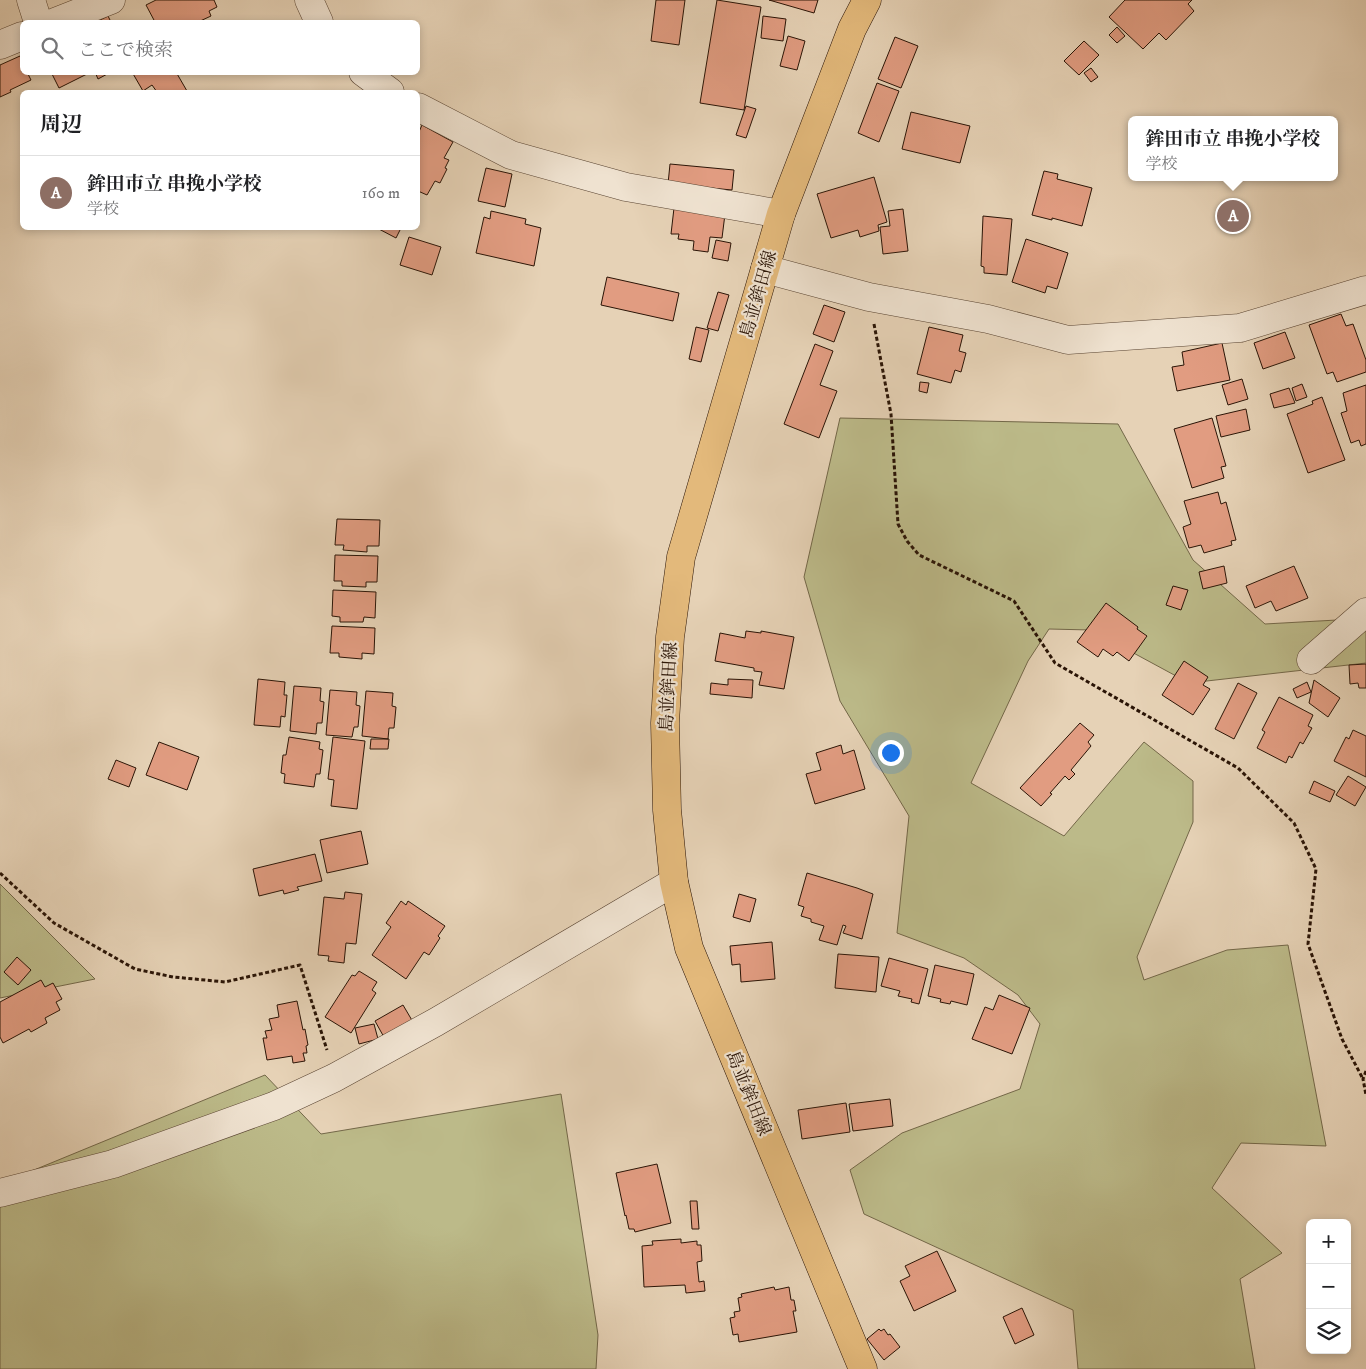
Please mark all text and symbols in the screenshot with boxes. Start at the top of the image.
search box [20,20,420,75]
icon: search [38,34,66,62]
text: ここで検索 [78,39,173,62]
text: 周辺 [40,112,82,138]
popup [1128,116,1338,181]
text: 鉾田市立 串挽小学校 [1145,128,1321,151]
text: 学校 [1145,154,1177,174]
text: 鉾田市立 串挽小学校 [87,173,262,196]
text: A [51,183,61,203]
text: 160 m [362,183,400,203]
pin: A [1217,197,1249,235]
text: 学校 [87,199,119,219]
street label: 島並鉾田線 [736,248,782,341]
street label: 島並鉾田線 [656,642,682,733]
your location [878,740,904,766]
street label: 島並鉾田線 [721,1048,775,1139]
map controls [1306,1219,1351,1354]
button: + [1306,1219,1351,1264]
button: − [1306,1264,1351,1309]
button: layers [1306,1309,1351,1354]

